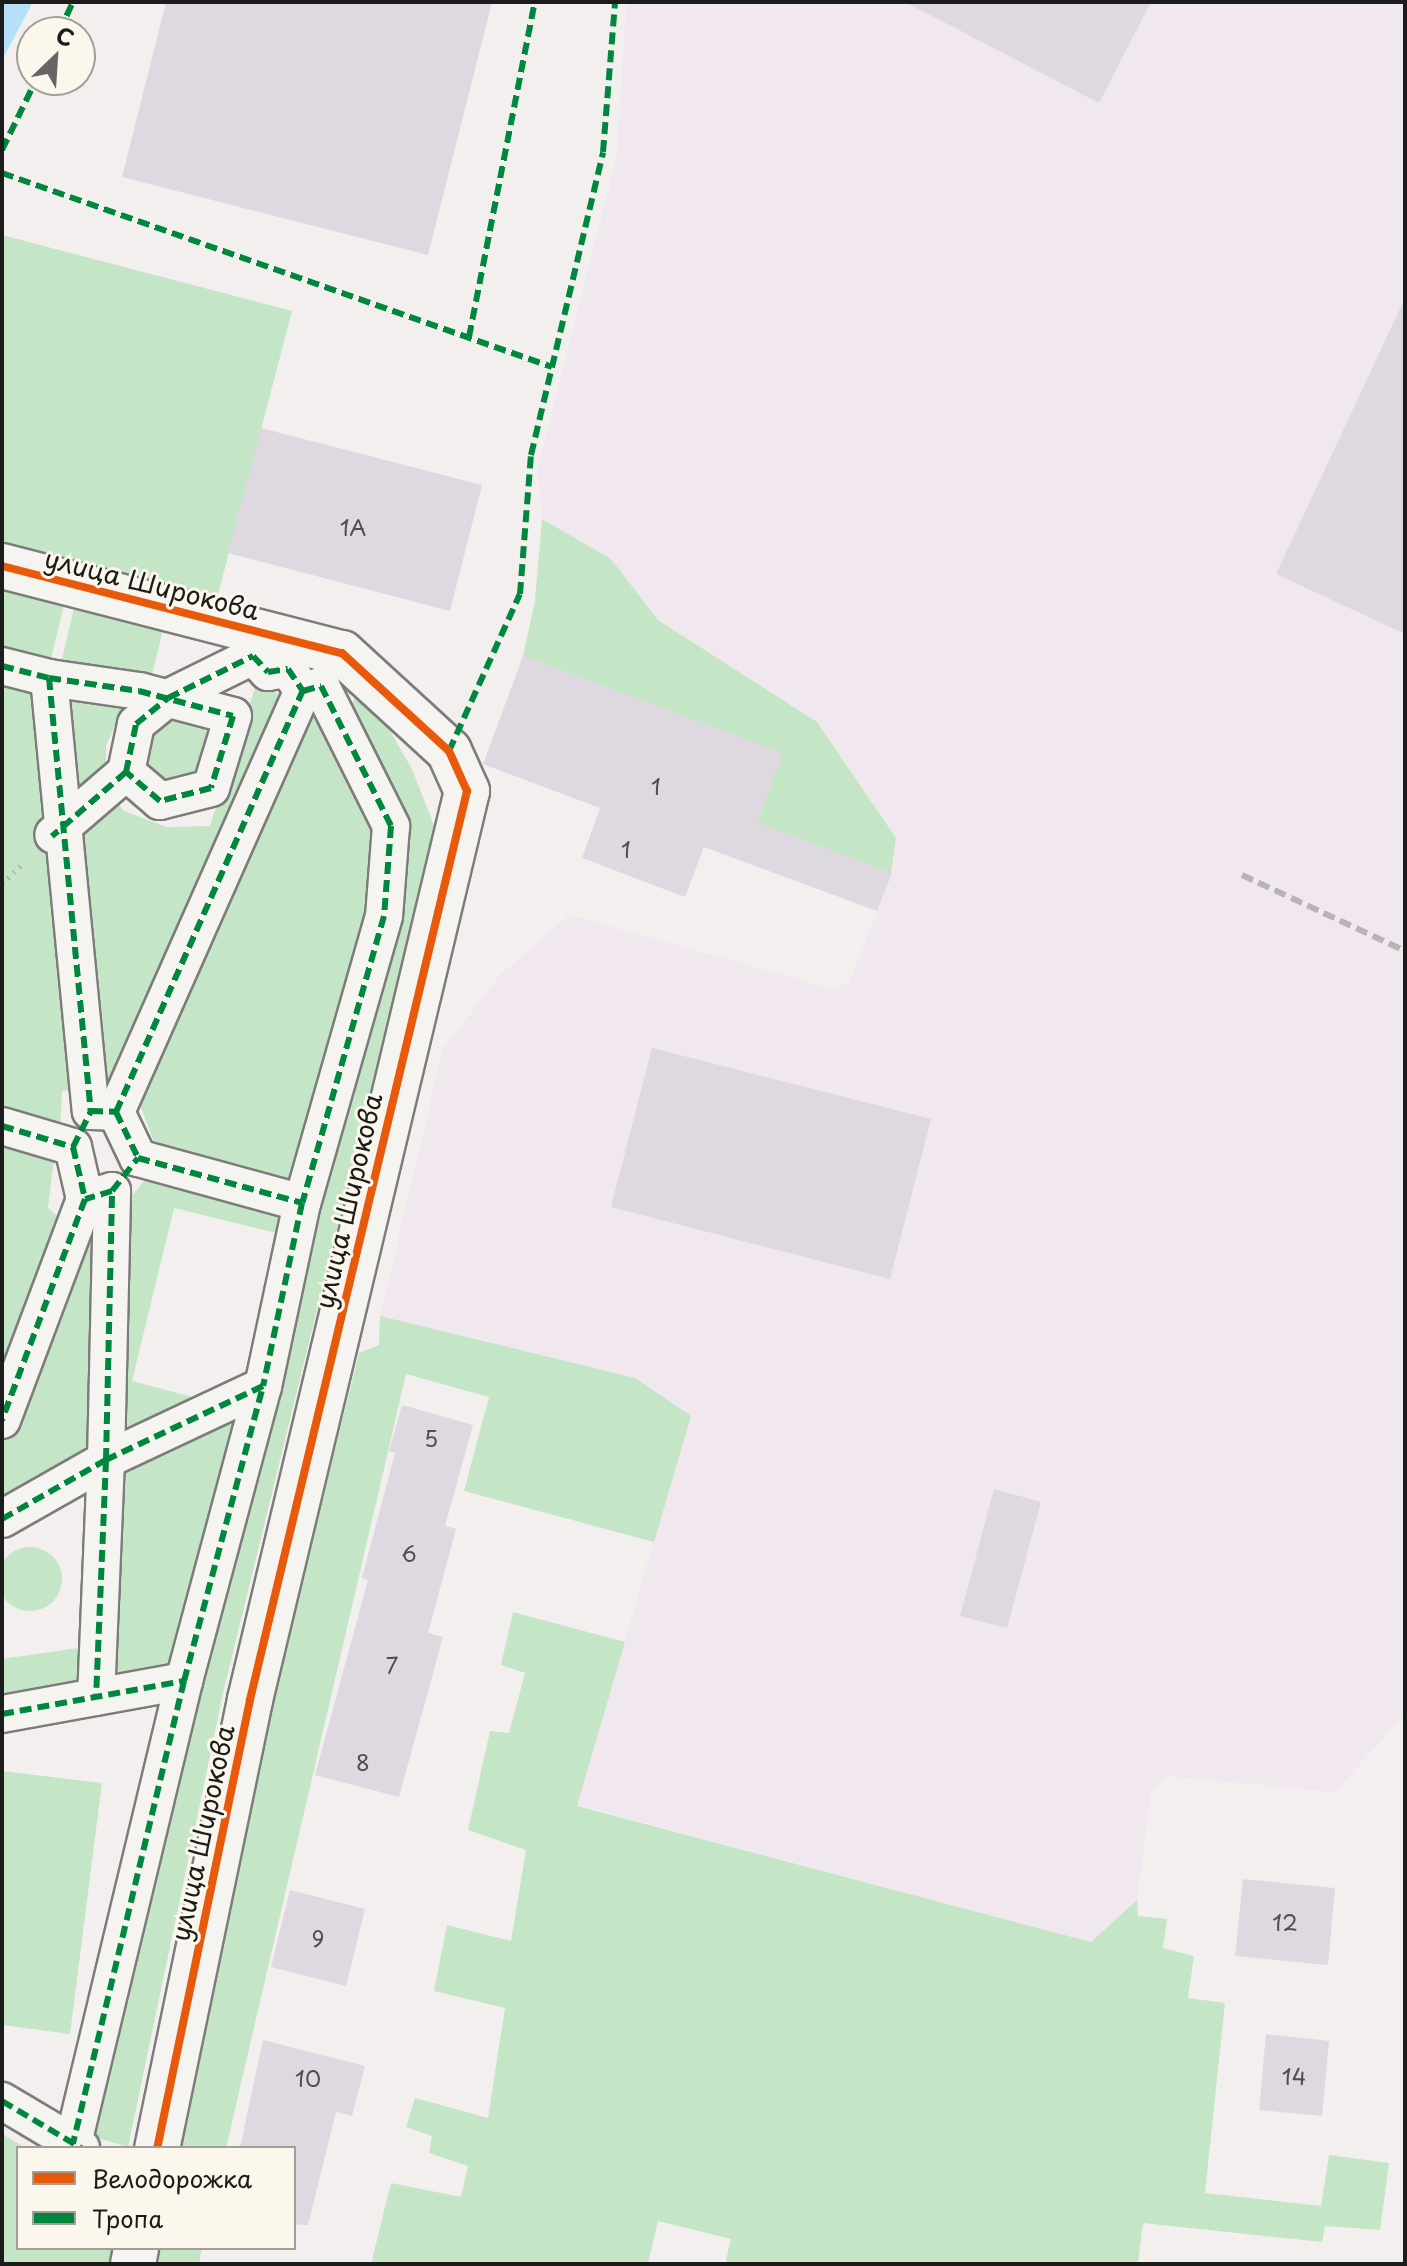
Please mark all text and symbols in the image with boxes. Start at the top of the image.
north arrow [16,16,96,96]
text: С [51,17,80,54]
house number: 1А [340,514,366,540]
street label: улица Широкова [41,542,263,626]
house number: 1 [651,773,661,799]
house number: 1 [621,836,631,862]
street label: улица Широкова [308,1090,388,1312]
house number: 5 [424,1425,438,1451]
house number: 6 [401,1540,417,1566]
house number: 7 [386,1652,398,1678]
street label: улица Широкова [164,1722,240,1944]
house number: 8 [356,1749,370,1775]
house number: 12 [1272,1909,1298,1935]
house number: 9 [312,1925,324,1951]
house number: 14 [1282,2063,1306,2089]
house number: 10 [295,2065,321,2091]
legend [16,2146,296,2250]
text: Велодорожка [92,2160,252,2196]
text: Тропа [92,2200,163,2236]

